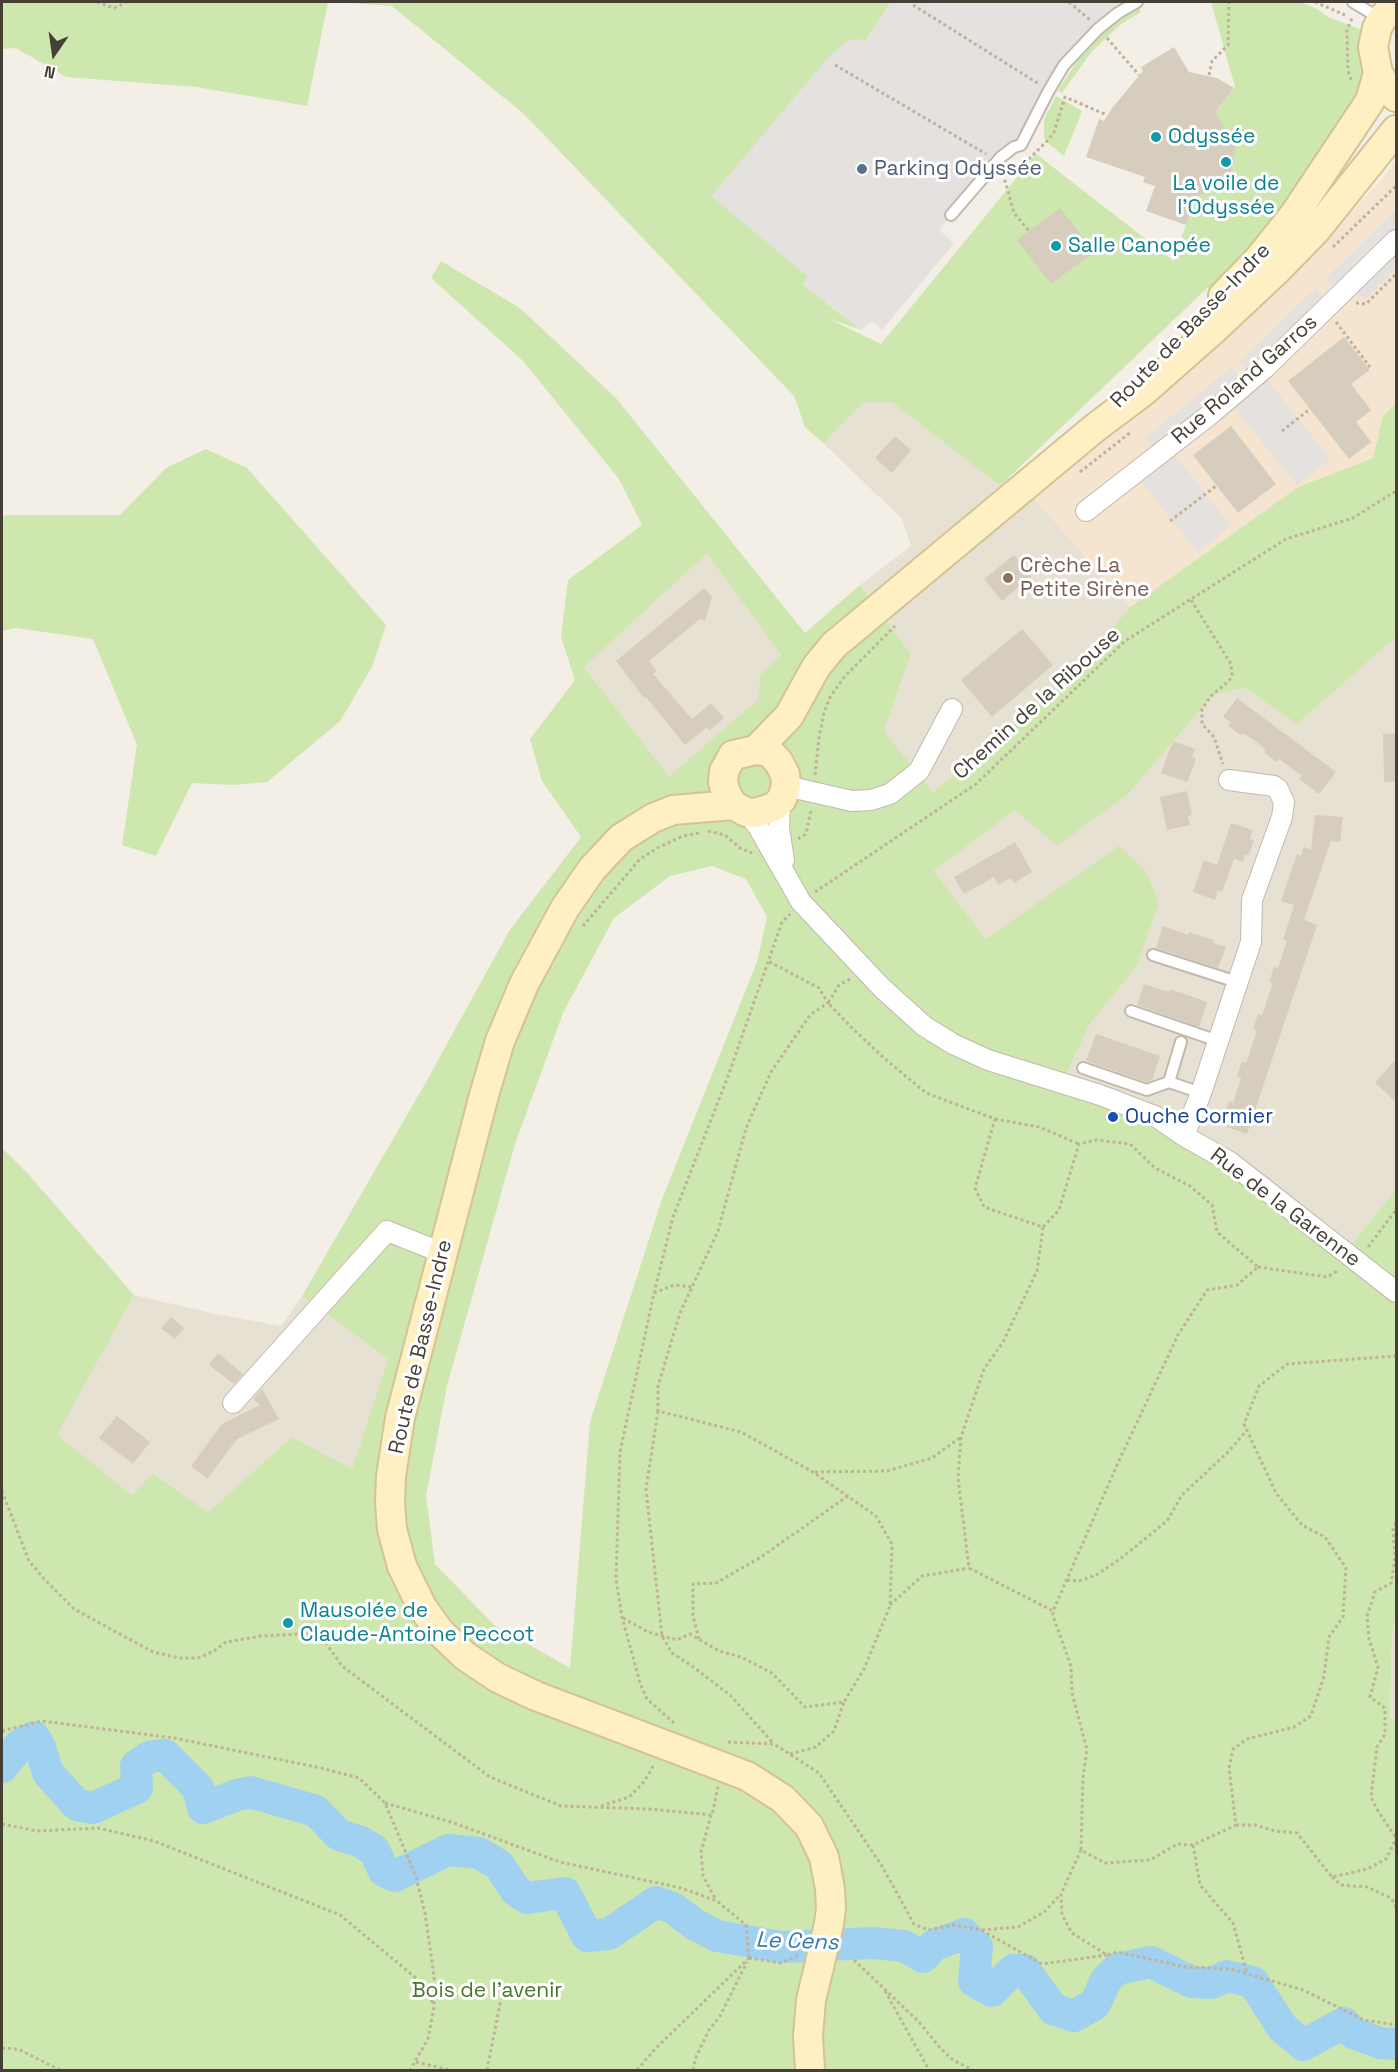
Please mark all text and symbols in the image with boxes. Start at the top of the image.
north arrow [24,24,84,84]
text: N [42,61,57,83]
place label: Odyssée [1168,124,1255,150]
marker: Odyssée [1149,130,1163,144]
marker: La voile de l'Odyssée [1219,155,1233,169]
place label: Parking Odyssée [874,156,1042,182]
marker: Parking Odyssée [855,162,869,176]
place label: La voile de l'Odyssée [1173,171,1279,221]
place label: Salle Canopée [1068,233,1211,259]
street label: Route de Basse-Indre [1106,238,1276,414]
marker: Salle Canopée [1049,239,1063,253]
street label: Rue Roland Garros [1167,310,1323,450]
place label: Crèche La Petite Sirène [1020,553,1150,603]
marker: Crèche La Petite Sirène [1001,571,1015,585]
street label: Chemin de la Ribouse [949,623,1125,785]
place label: Ouche Cormier [1125,1104,1273,1130]
marker: Ouche Cormier [1106,1110,1120,1124]
street label: Rue de la Garenne [1205,1143,1365,1273]
street label: Route de Basse-Indre [384,1237,458,1457]
place label: Mausolée de Claude-Antoine Peccot [300,1598,534,1648]
marker: Mausolée de Claude-Antoine Peccot [281,1616,295,1630]
water label: Le Cens [755,1927,839,1957]
park label: Bois de l'avenir [412,1978,562,2004]

